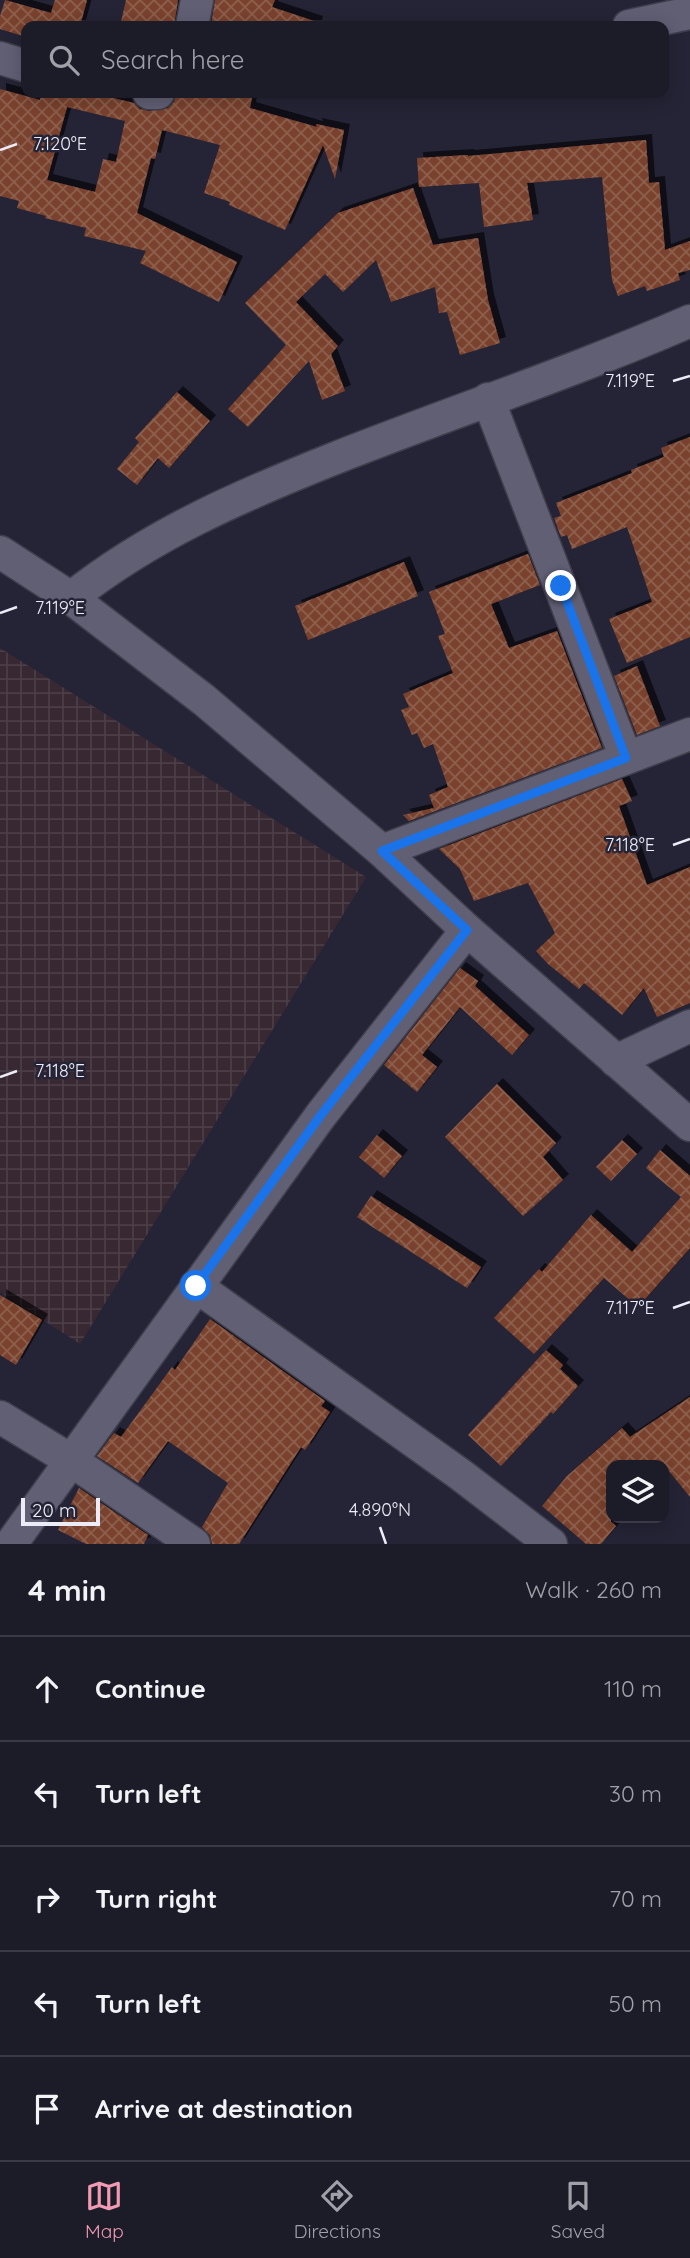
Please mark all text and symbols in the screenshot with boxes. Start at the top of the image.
search box [21,21,669,98]
icon: search [45,41,83,79]
text: Search here [101,43,245,76]
text: 7.120°E [33,132,87,155]
text: 7.119°E [605,369,655,392]
route end [545,570,576,601]
text: 7.119°E [35,596,85,619]
text: 7.118°E [605,833,655,856]
text: 7.118°E [35,1059,85,1082]
route start [180,1270,211,1301]
text: 7.117°E [605,1296,655,1319]
map controls [606,1460,669,1523]
button: layers [606,1460,669,1523]
scale bar [21,1495,100,1527]
text: 20 m [32,1498,76,1522]
text: 4.890°N [349,1498,411,1521]
text: 4 min [28,1571,107,1609]
text: Walk · 260 m [525,1575,662,1604]
icon: ahead [28,1670,66,1708]
text: Continue [95,1672,206,1705]
text: 110 m [604,1674,662,1703]
icon: left [28,1775,66,1813]
text: Turn left [95,1777,202,1810]
text: 30 m [609,1779,662,1808]
icon: right [28,1880,66,1918]
text: Turn right [95,1882,217,1915]
text: 70 m [609,1884,662,1913]
icon: left [28,1985,66,2023]
text: Turn left [95,1987,202,2020]
text: 50 m [609,1989,662,2018]
icon: arrive [28,2090,66,2128]
text: Arrive at destination [95,2092,353,2125]
tab: Map [85,2177,124,2243]
tab: Directions [294,2177,381,2243]
tab: Saved [551,2177,605,2243]

